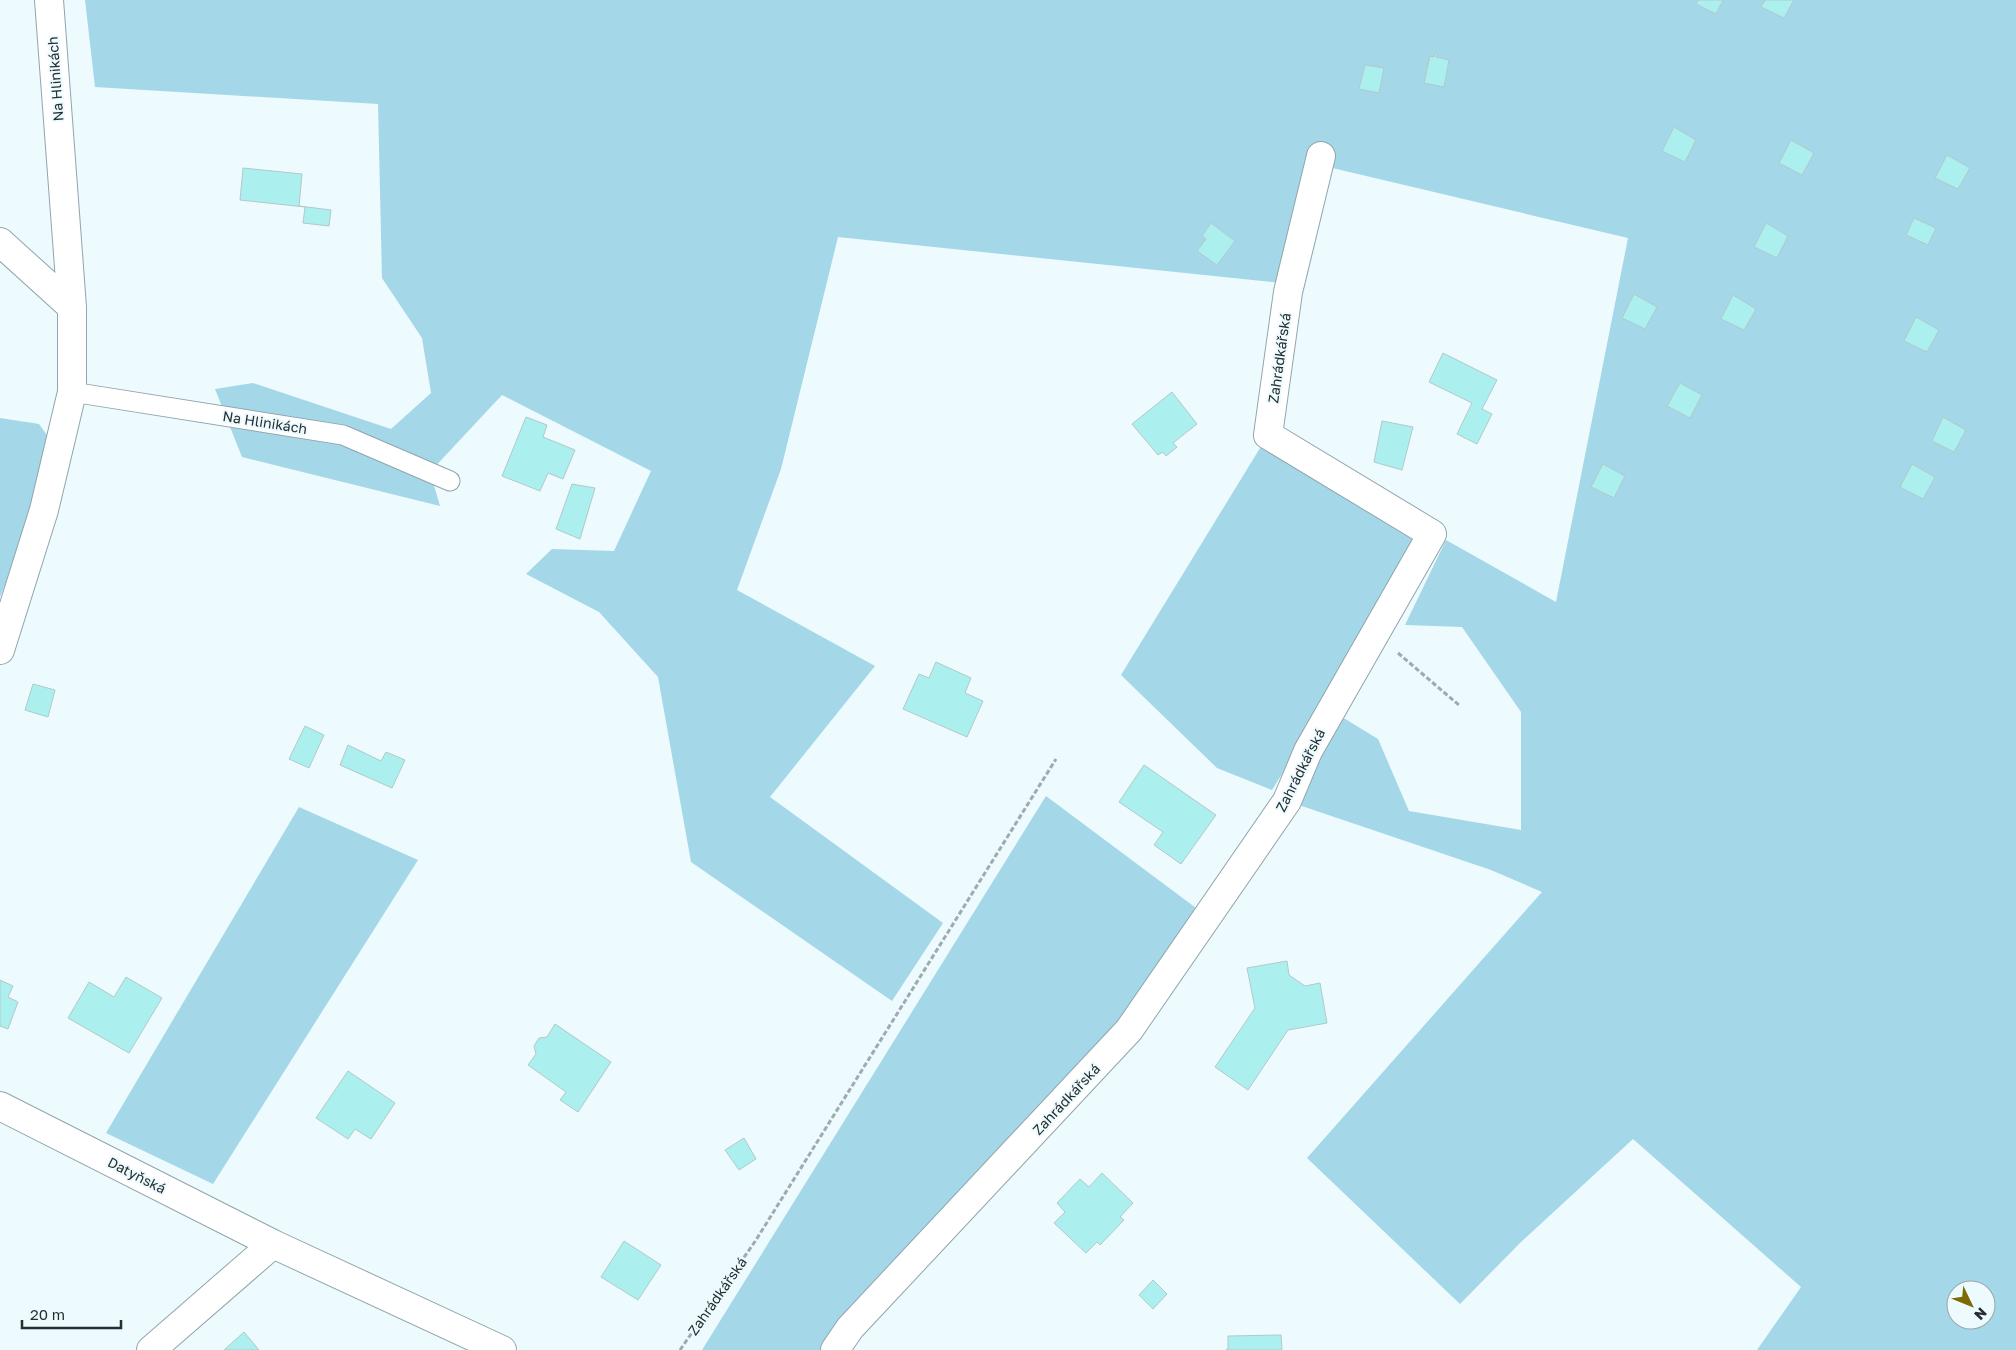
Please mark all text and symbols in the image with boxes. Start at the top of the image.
street label: Na Hlinikách [44,36,66,122]
street label: Zahrádkářská [1264,312,1294,404]
street label: Na Hlinikách [222,407,308,437]
street label: Zahrádkářská [1272,726,1328,814]
street label: Zahrádkářská [1029,1060,1103,1138]
street label: Datyňská [105,1153,169,1197]
street label: Zahrádkářská [684,1254,750,1338]
north arrow [1946,1280,1996,1330]
scale bar [22,1298,121,1330]
text: 20 m [30,1305,65,1323]
text: N [1971,1305,1991,1324]

